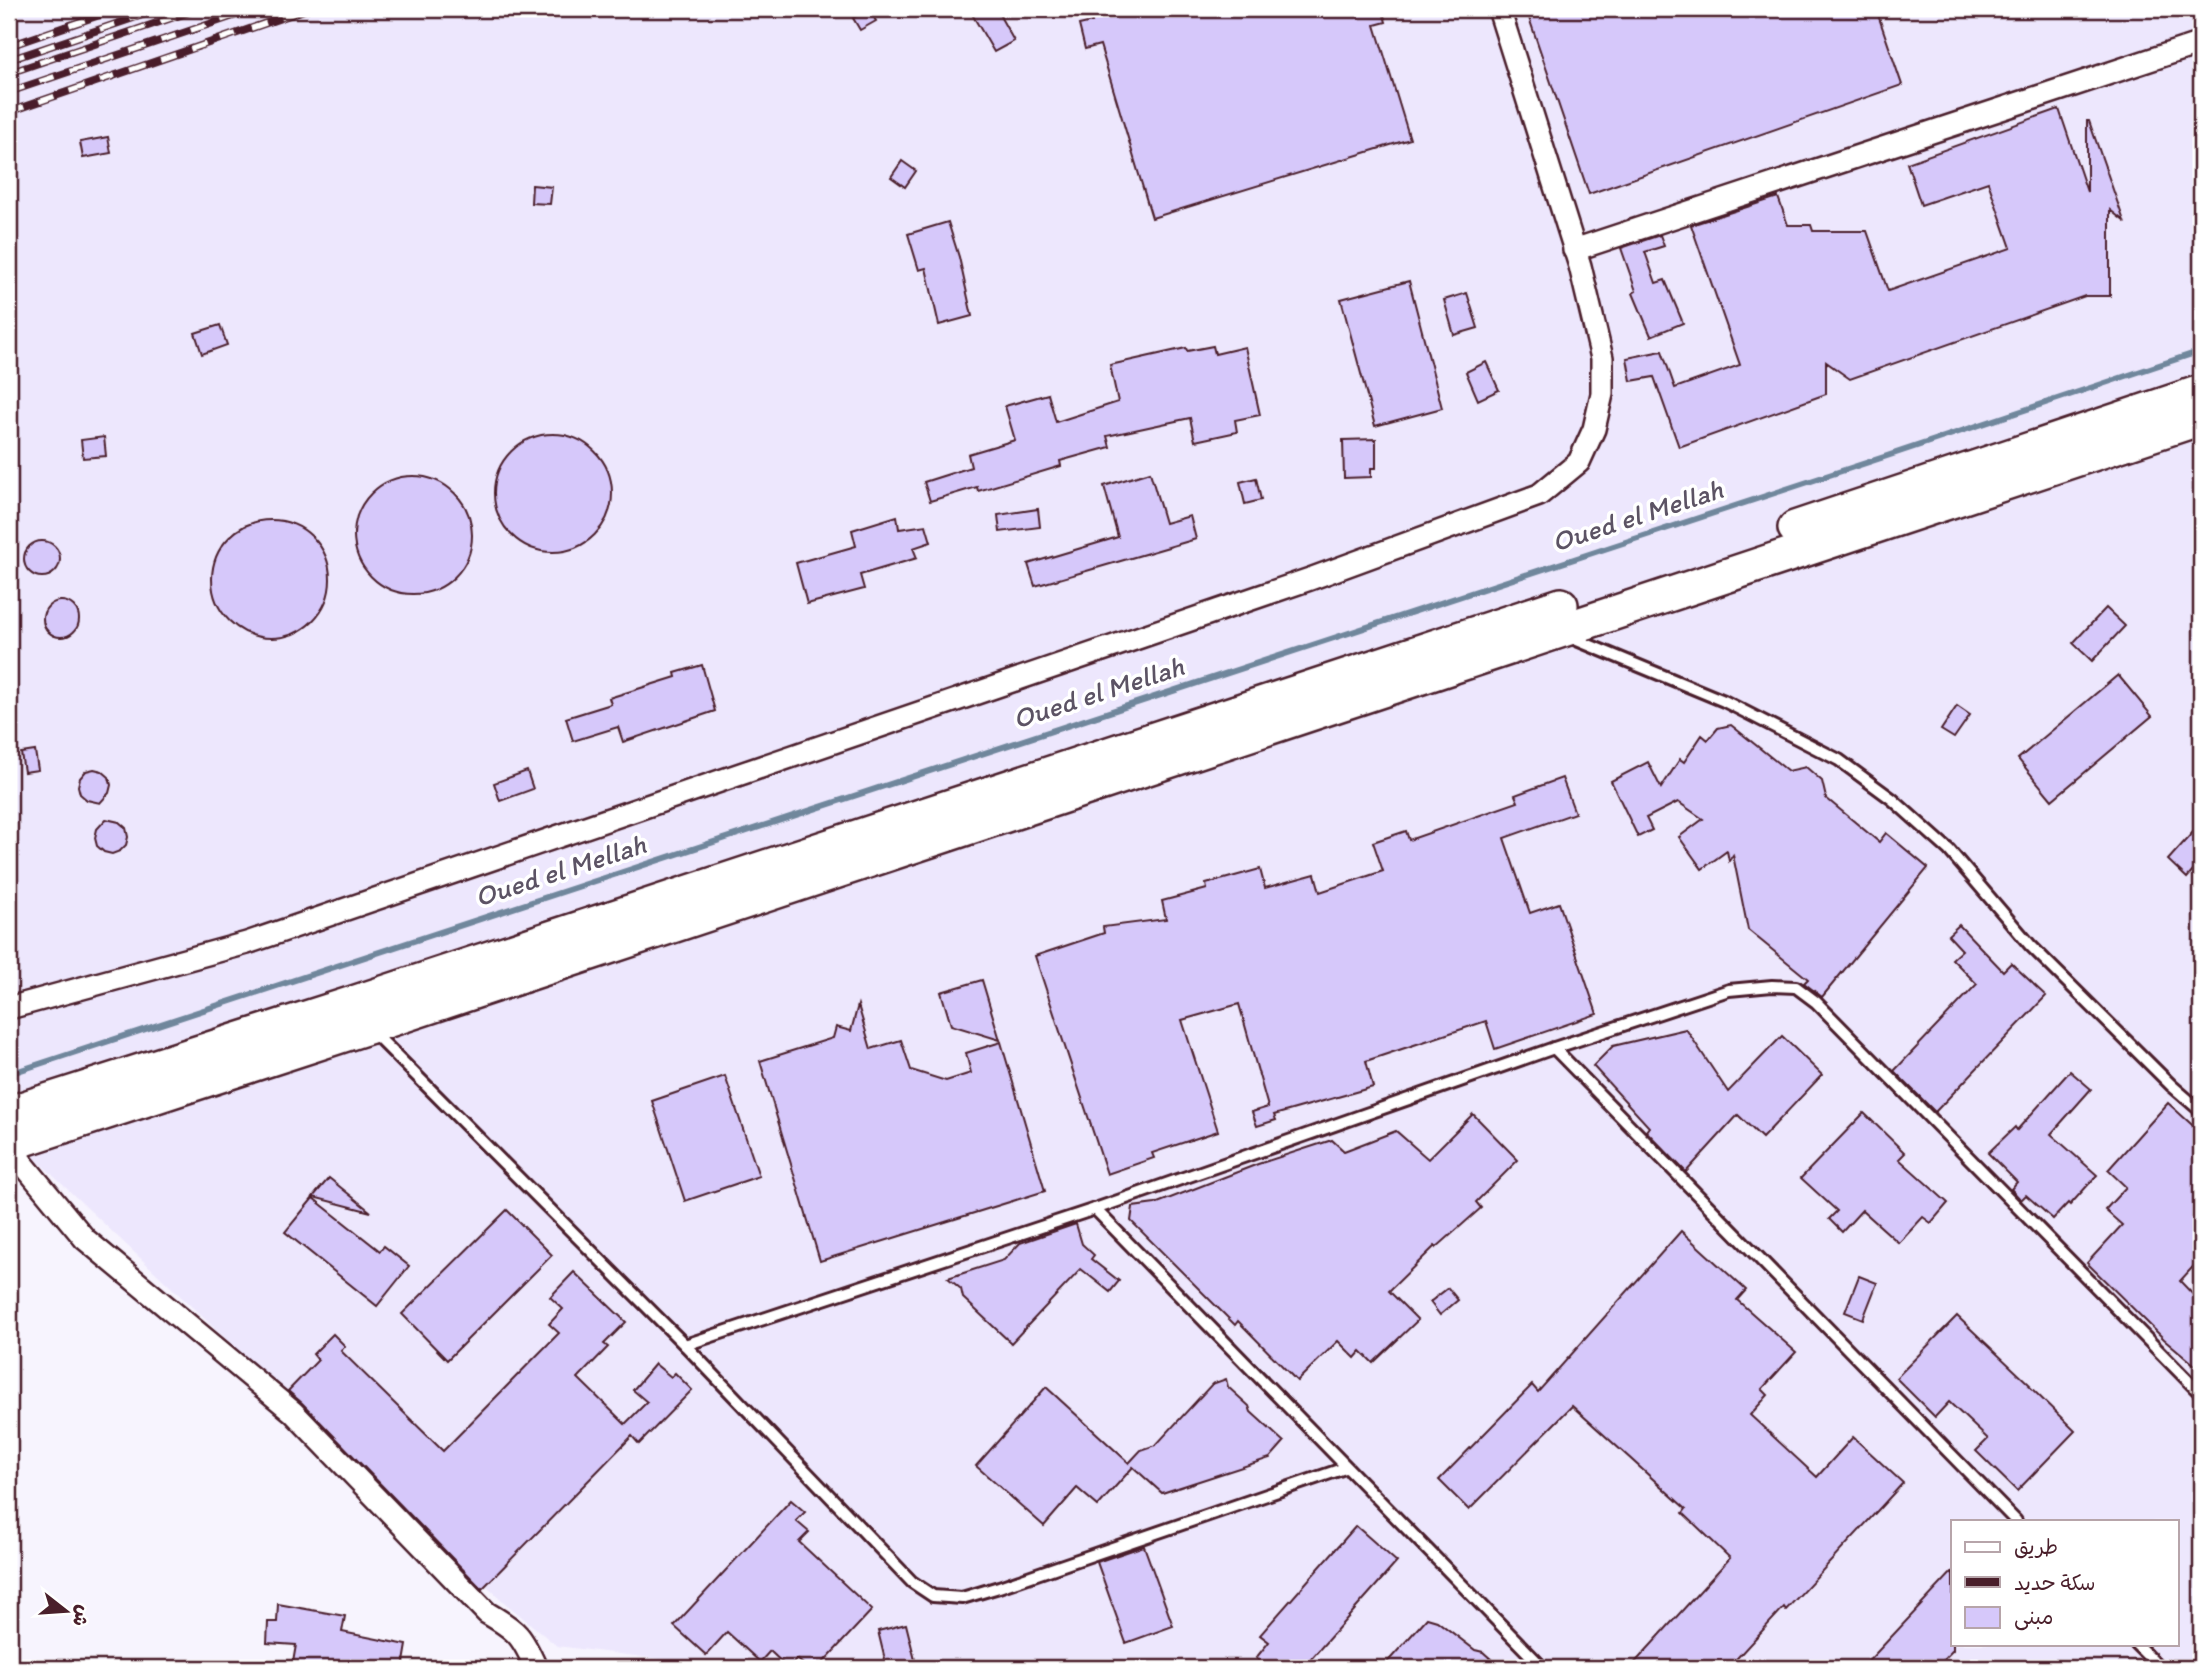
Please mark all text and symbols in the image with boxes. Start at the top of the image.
water label: Oued el Mellah [1547,471,1727,559]
water label: Oued el Mellah [1008,648,1188,736]
water label: Oued el Mellah [470,826,650,914]
legend [1951,1520,2178,1646]
text: طريق [2014,1534,2058,1559]
text: سكة حديد [2014,1570,2096,1595]
north arrow [32,1576,102,1646]
text: ش [68,1602,96,1629]
text: مبنى [2014,1604,2053,1631]

